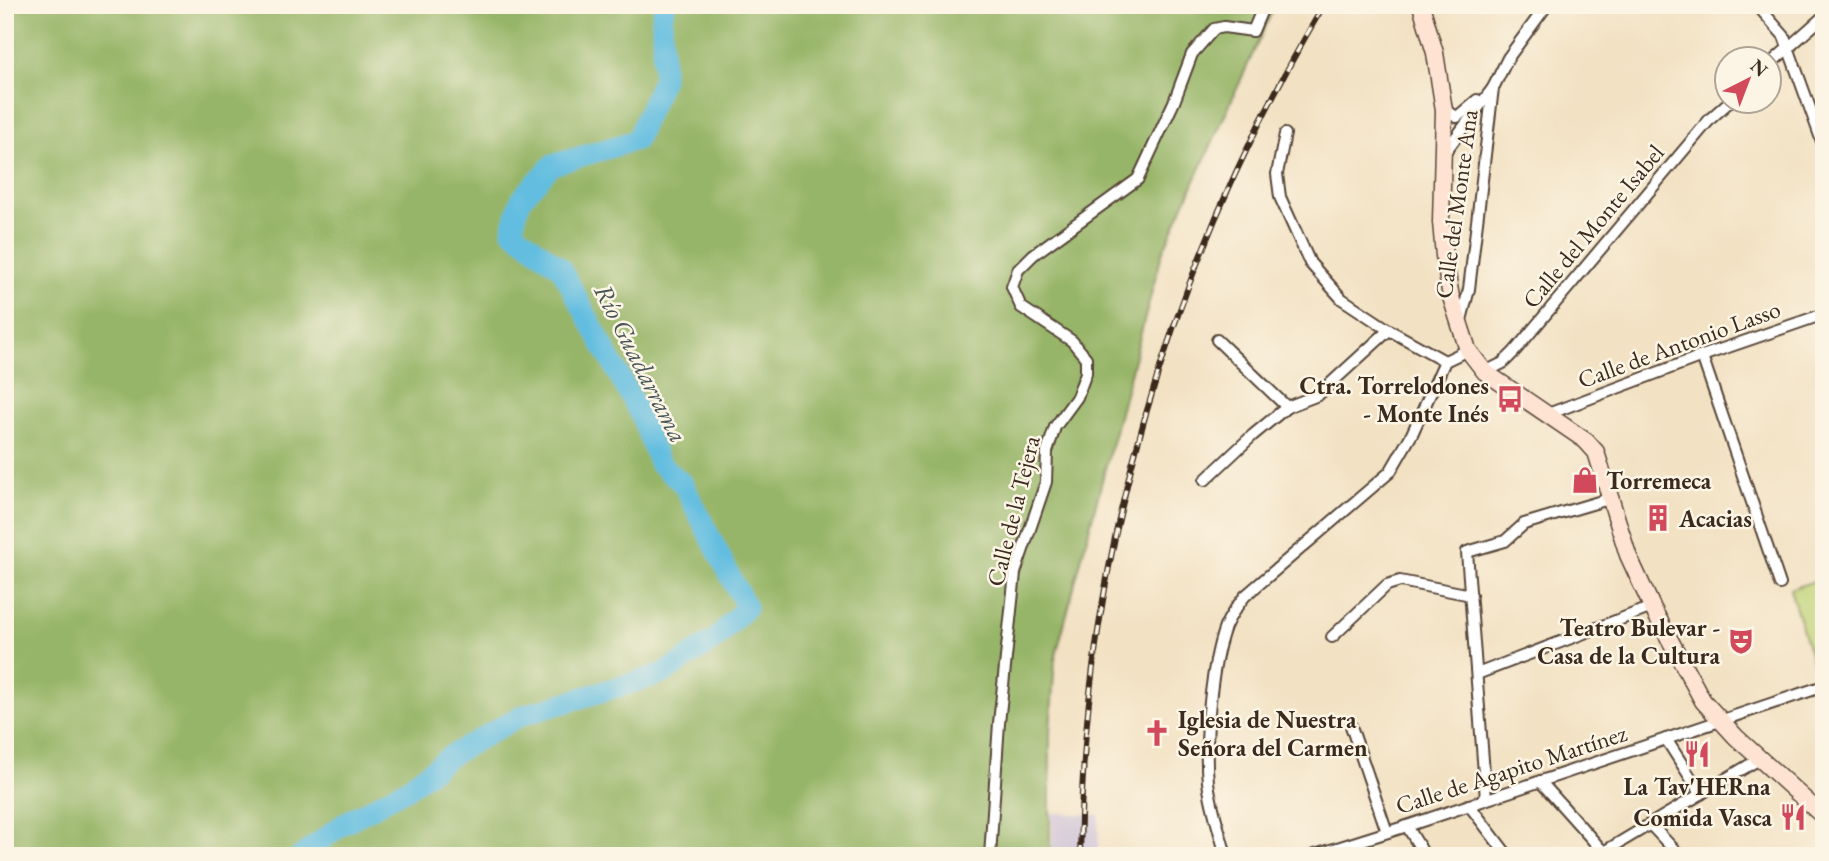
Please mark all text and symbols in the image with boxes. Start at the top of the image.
north arrow [1714,46,1784,116]
text: N [1745,53,1774,83]
street label: Calle del Monte Ana [1427,107,1485,301]
street label: Calle del Monte Isabel [1515,137,1671,314]
water label: Río Guadarrama [586,278,696,448]
street label: Calle de Antonio Lasso [1573,293,1785,395]
place label: Ctra. Torrelodones - Monte Inés [1300,370,1489,429]
bus stop icon: Ctra. Torrelodones - Monte Inés [1495,384,1525,414]
street label: Calle de la Tejera [979,432,1047,589]
shop icon: Torremeca [1570,465,1600,495]
place label: Torremeca [1606,465,1712,496]
building icon: Acacias [1643,503,1673,533]
place label: Acacias [1678,503,1752,534]
place label: Teatro Bulevar - Casa de la Cultura [1537,612,1720,671]
theatre icon: Teatro Bulevar - Casa de la Cultura [1726,626,1756,656]
place label: Iglesia de Nuestra Señora del Carmen [1178,704,1368,763]
street label: Calle de Agapito Martínez [1392,717,1630,821]
church icon: Iglesia de Nuestra Señora del Carmen [1142,718,1172,748]
restaurant icon: La Tav'HERna [1682,739,1712,769]
place label: La Tav'HERna [1624,771,1771,802]
place label: Comida Vasca [1633,802,1772,833]
restaurant icon: Comida Vasca [1778,802,1808,832]

